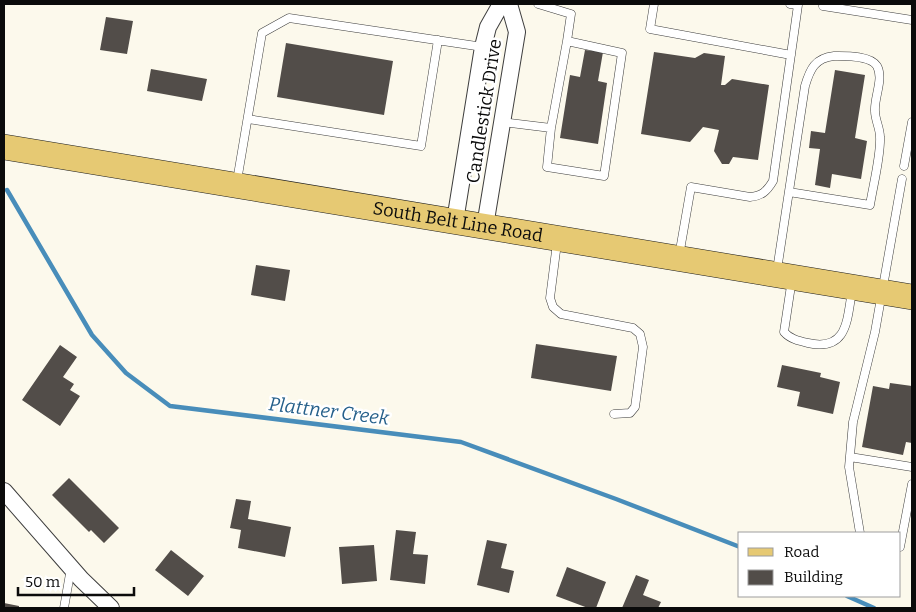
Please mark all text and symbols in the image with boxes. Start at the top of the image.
street label: Candlestick Drive [462,37,506,185]
street label: South Belt Line Road [371,197,545,247]
water label: Plattner Creek [268,392,391,430]
legend [738,532,901,597]
text: Road [784,543,819,561]
scale bar [18,564,134,596]
text: Building [784,568,843,586]
text: 50 m [25,573,61,591]

